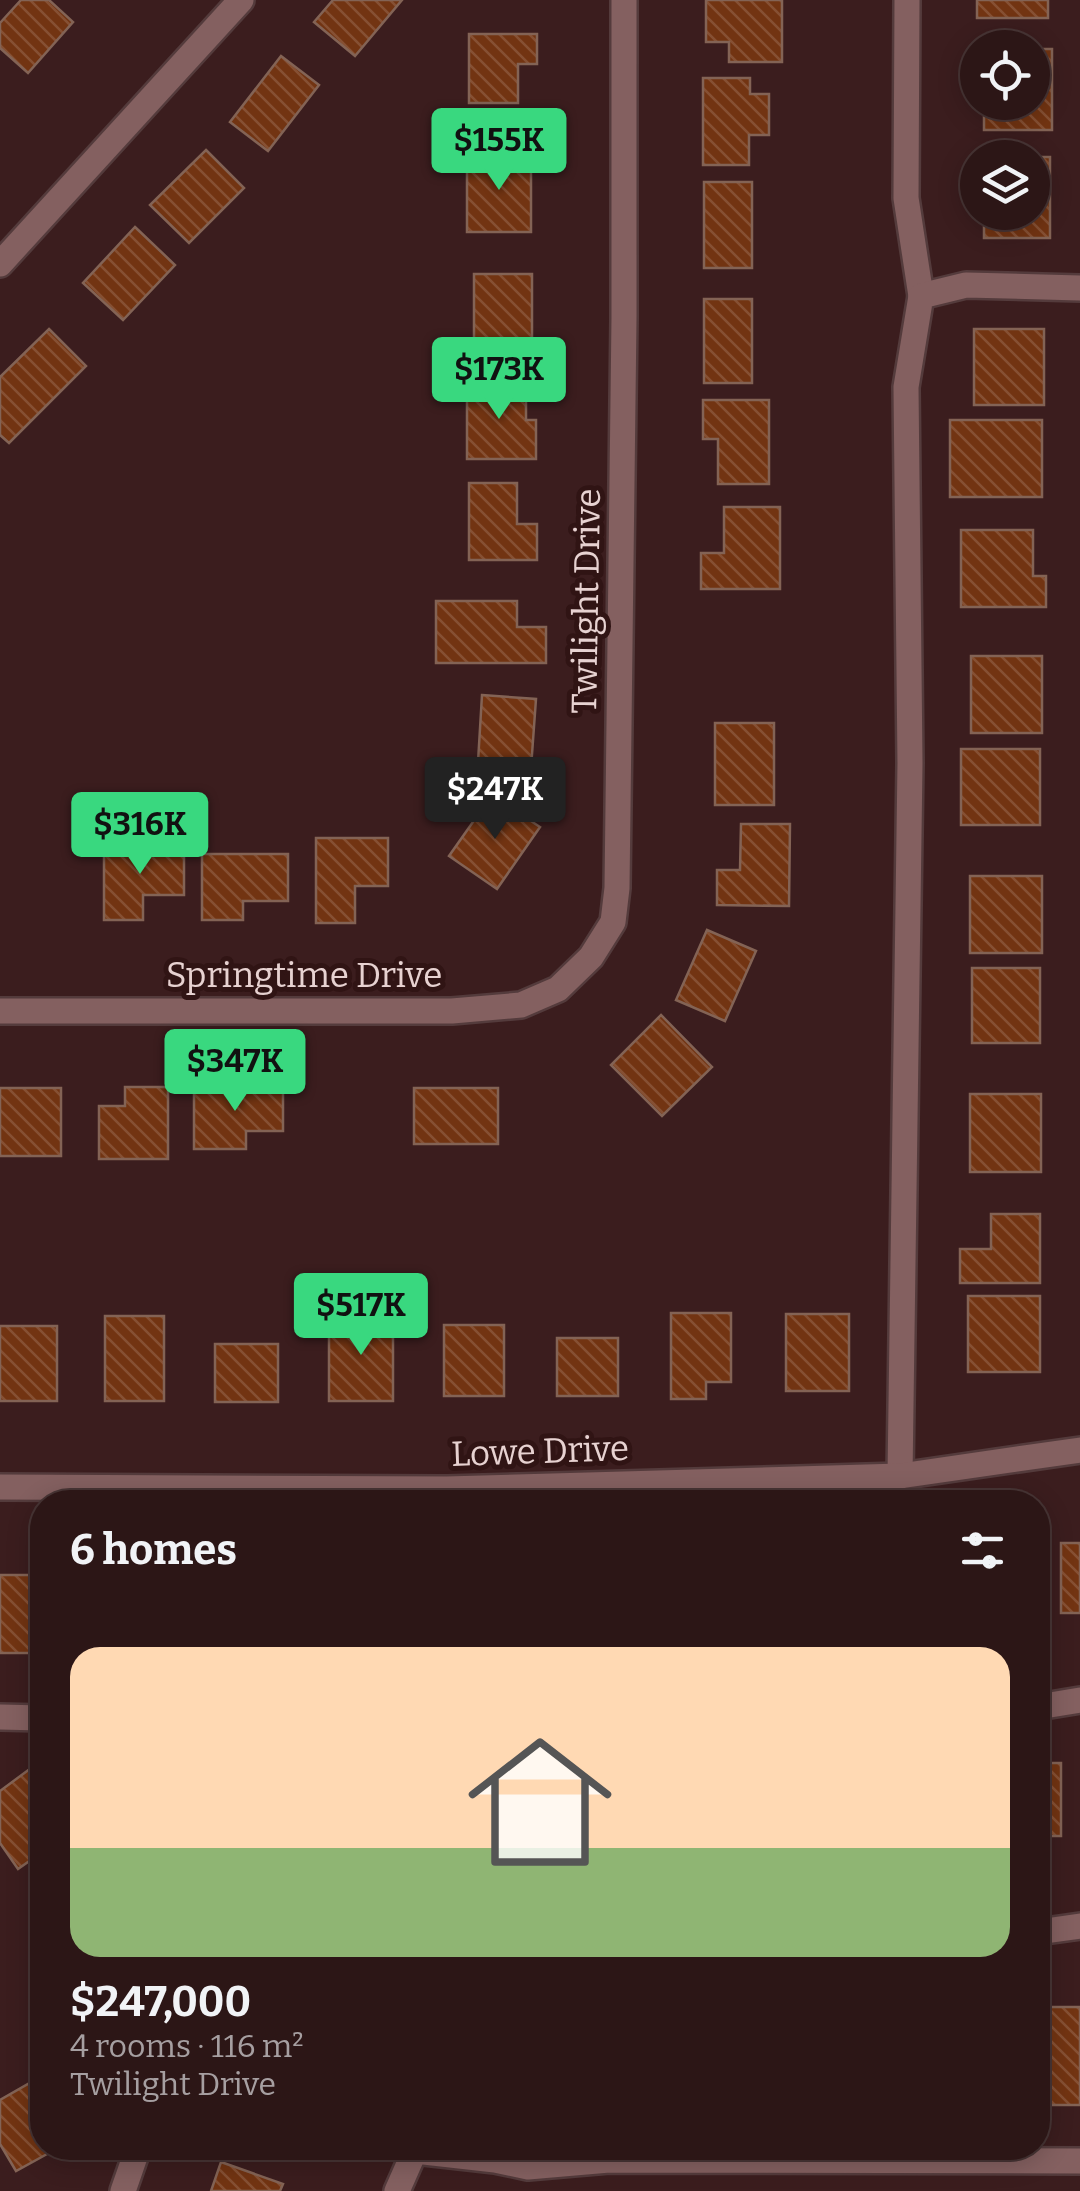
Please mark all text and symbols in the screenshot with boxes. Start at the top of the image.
map controls [960,30,1050,230]
button: locate [960,30,1050,120]
pin: $155K [429,108,569,193]
text: $155K [453,121,545,159]
button: layers [960,140,1050,230]
pin: $173K [429,337,569,422]
text: $173K [454,350,544,388]
street label: Twilight Drive [563,488,609,714]
pin: $247K [425,757,565,842]
text: $247K [447,770,543,808]
pin: $316K [70,792,210,877]
text: $316K [93,805,187,843]
street label: Springtime Drive [166,954,442,996]
pin: $347K [165,1029,305,1114]
text: $347K [186,1042,284,1080]
pin: $517K [291,1273,431,1358]
text: $517K [316,1286,406,1324]
street label: Lowe Drive [450,1427,630,1475]
icon: filters [955,1523,1010,1578]
text: 6 homes [70,1525,237,1575]
icon: home [450,1712,630,1892]
text: $247,000 [70,1977,251,2027]
text: 4 rooms · 116 m² [70,2027,304,2065]
text: Twilight Drive [70,2065,276,2103]

